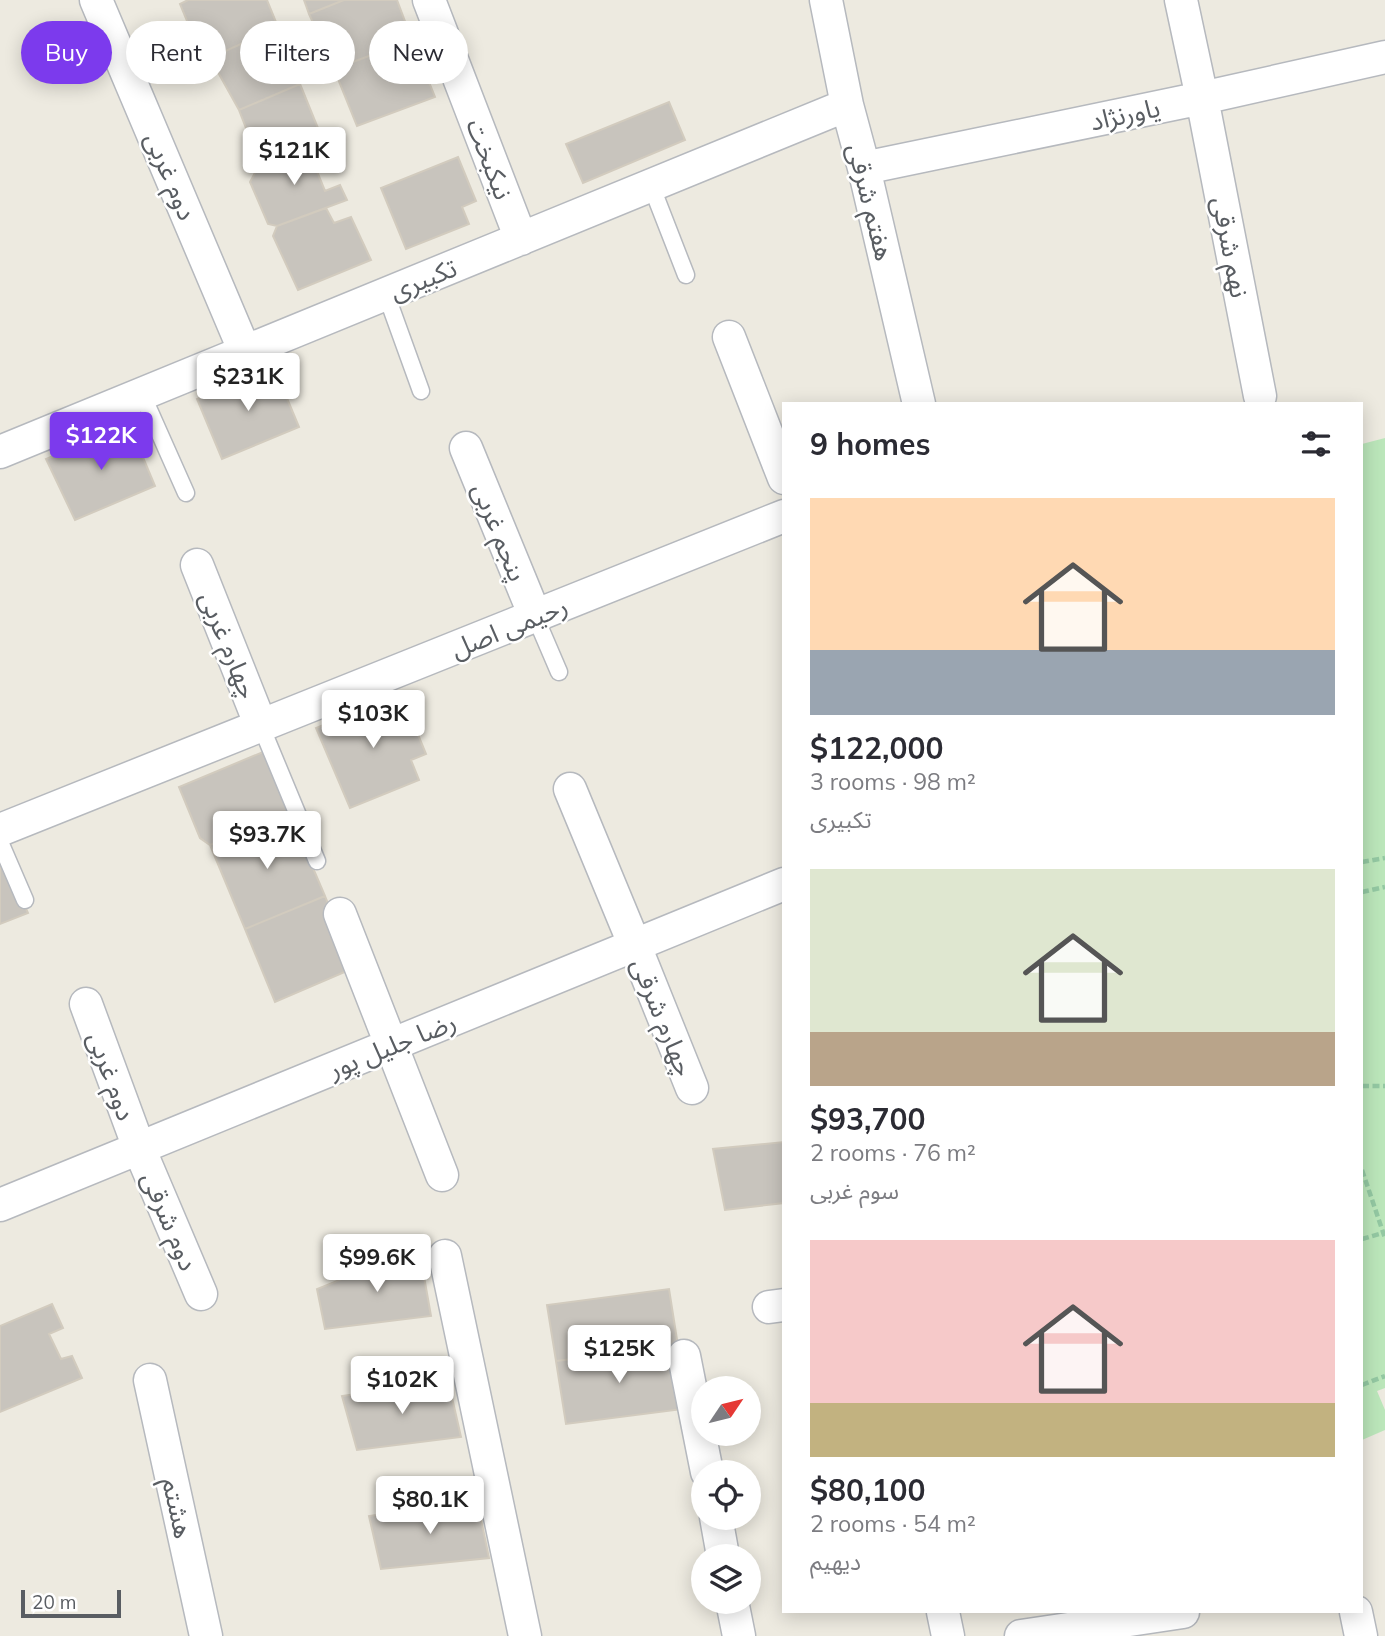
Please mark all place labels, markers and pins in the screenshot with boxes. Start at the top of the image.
pin: $121K [245,128,343,187]
pin: $231K [199,354,297,413]
pin: $122K [52,412,150,472]
pin: $103K [324,690,422,750]
pin: $93.7K [210,812,324,871]
pin: $99.6K [320,1234,434,1294]
pin: $125K [570,1326,668,1385]
pin: $102K [353,1356,451,1416]
pin: $80.1K [373,1476,487,1536]

